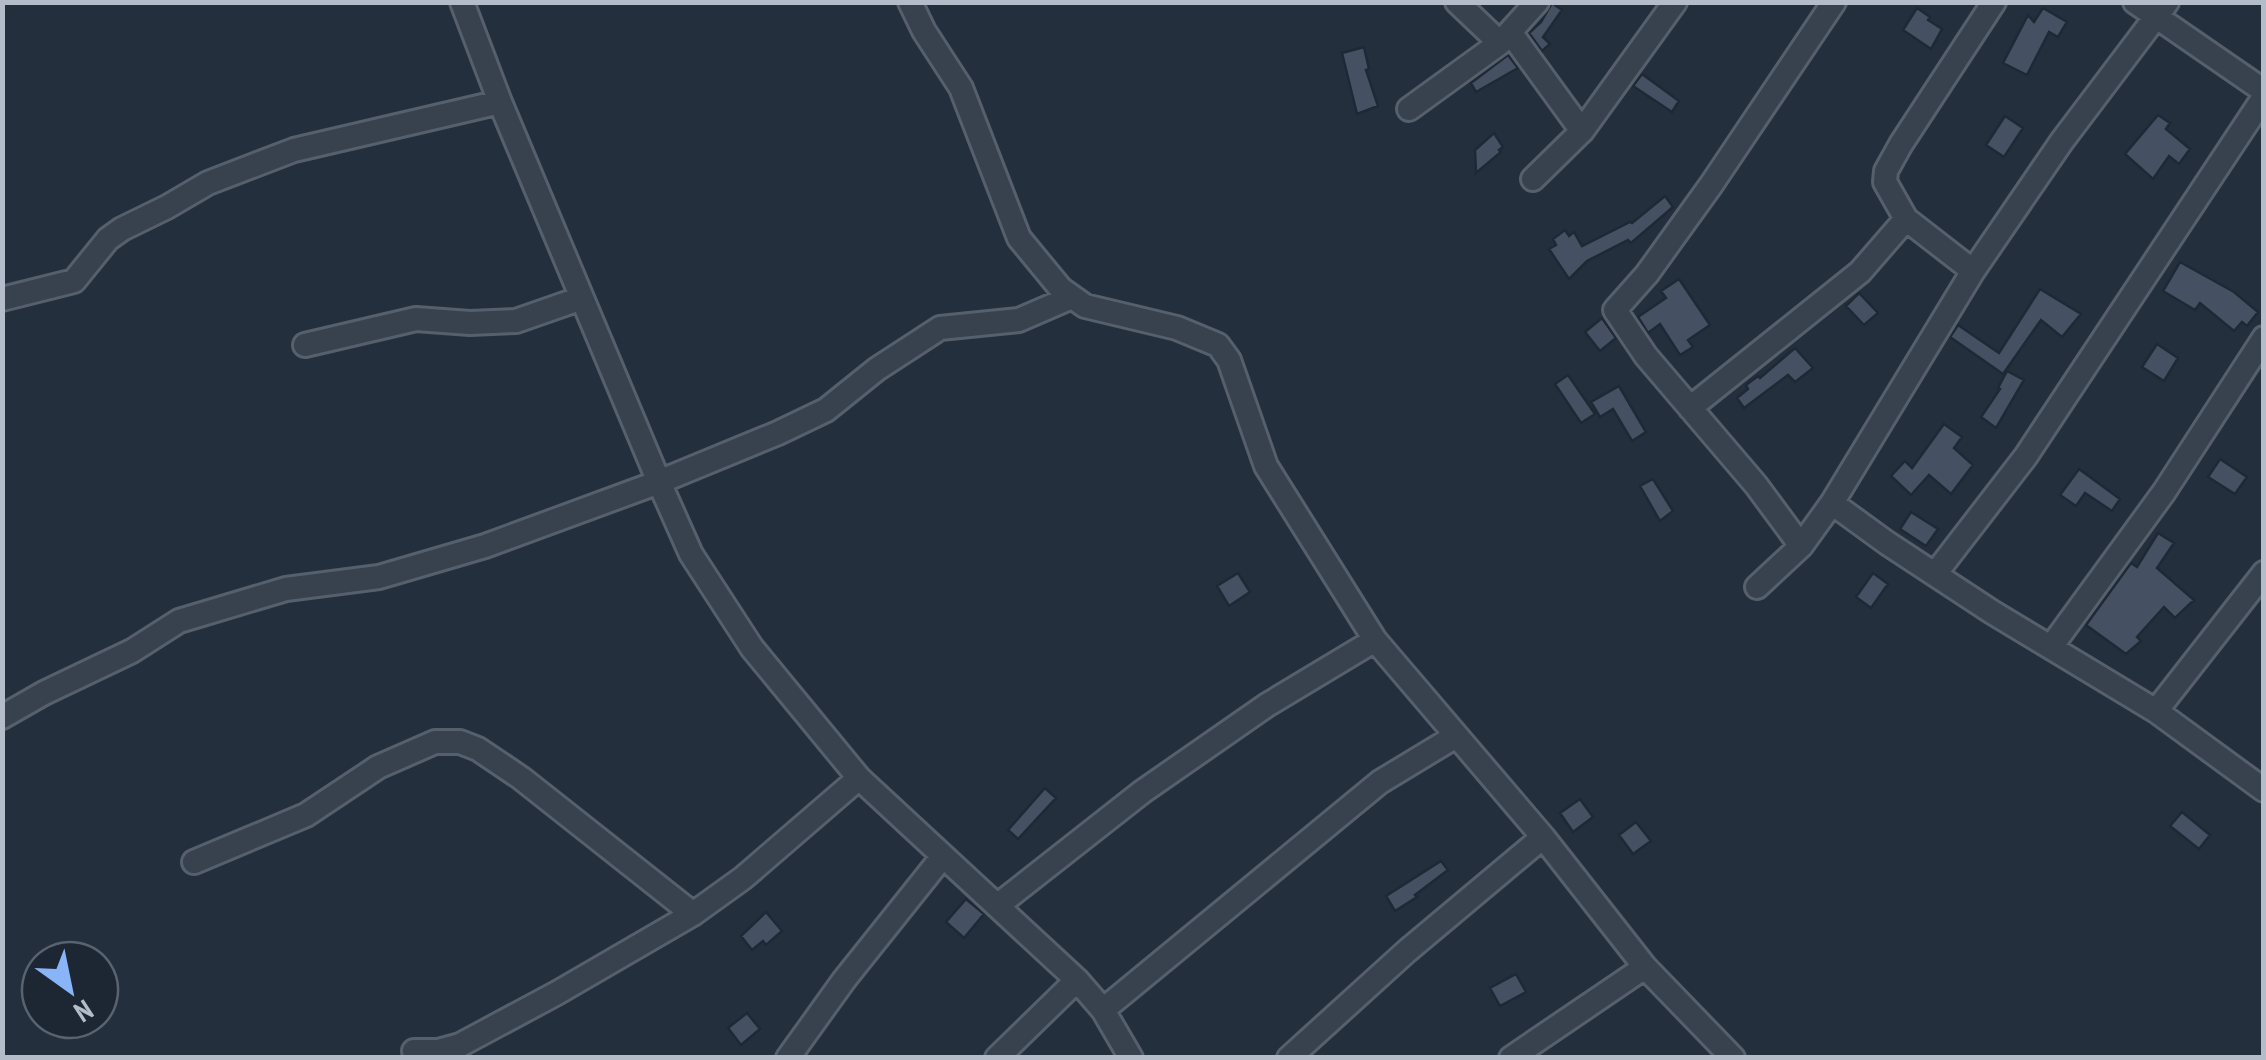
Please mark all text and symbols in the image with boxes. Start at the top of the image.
north arrow [20,940,120,1040]
text: N [67,992,100,1031]

